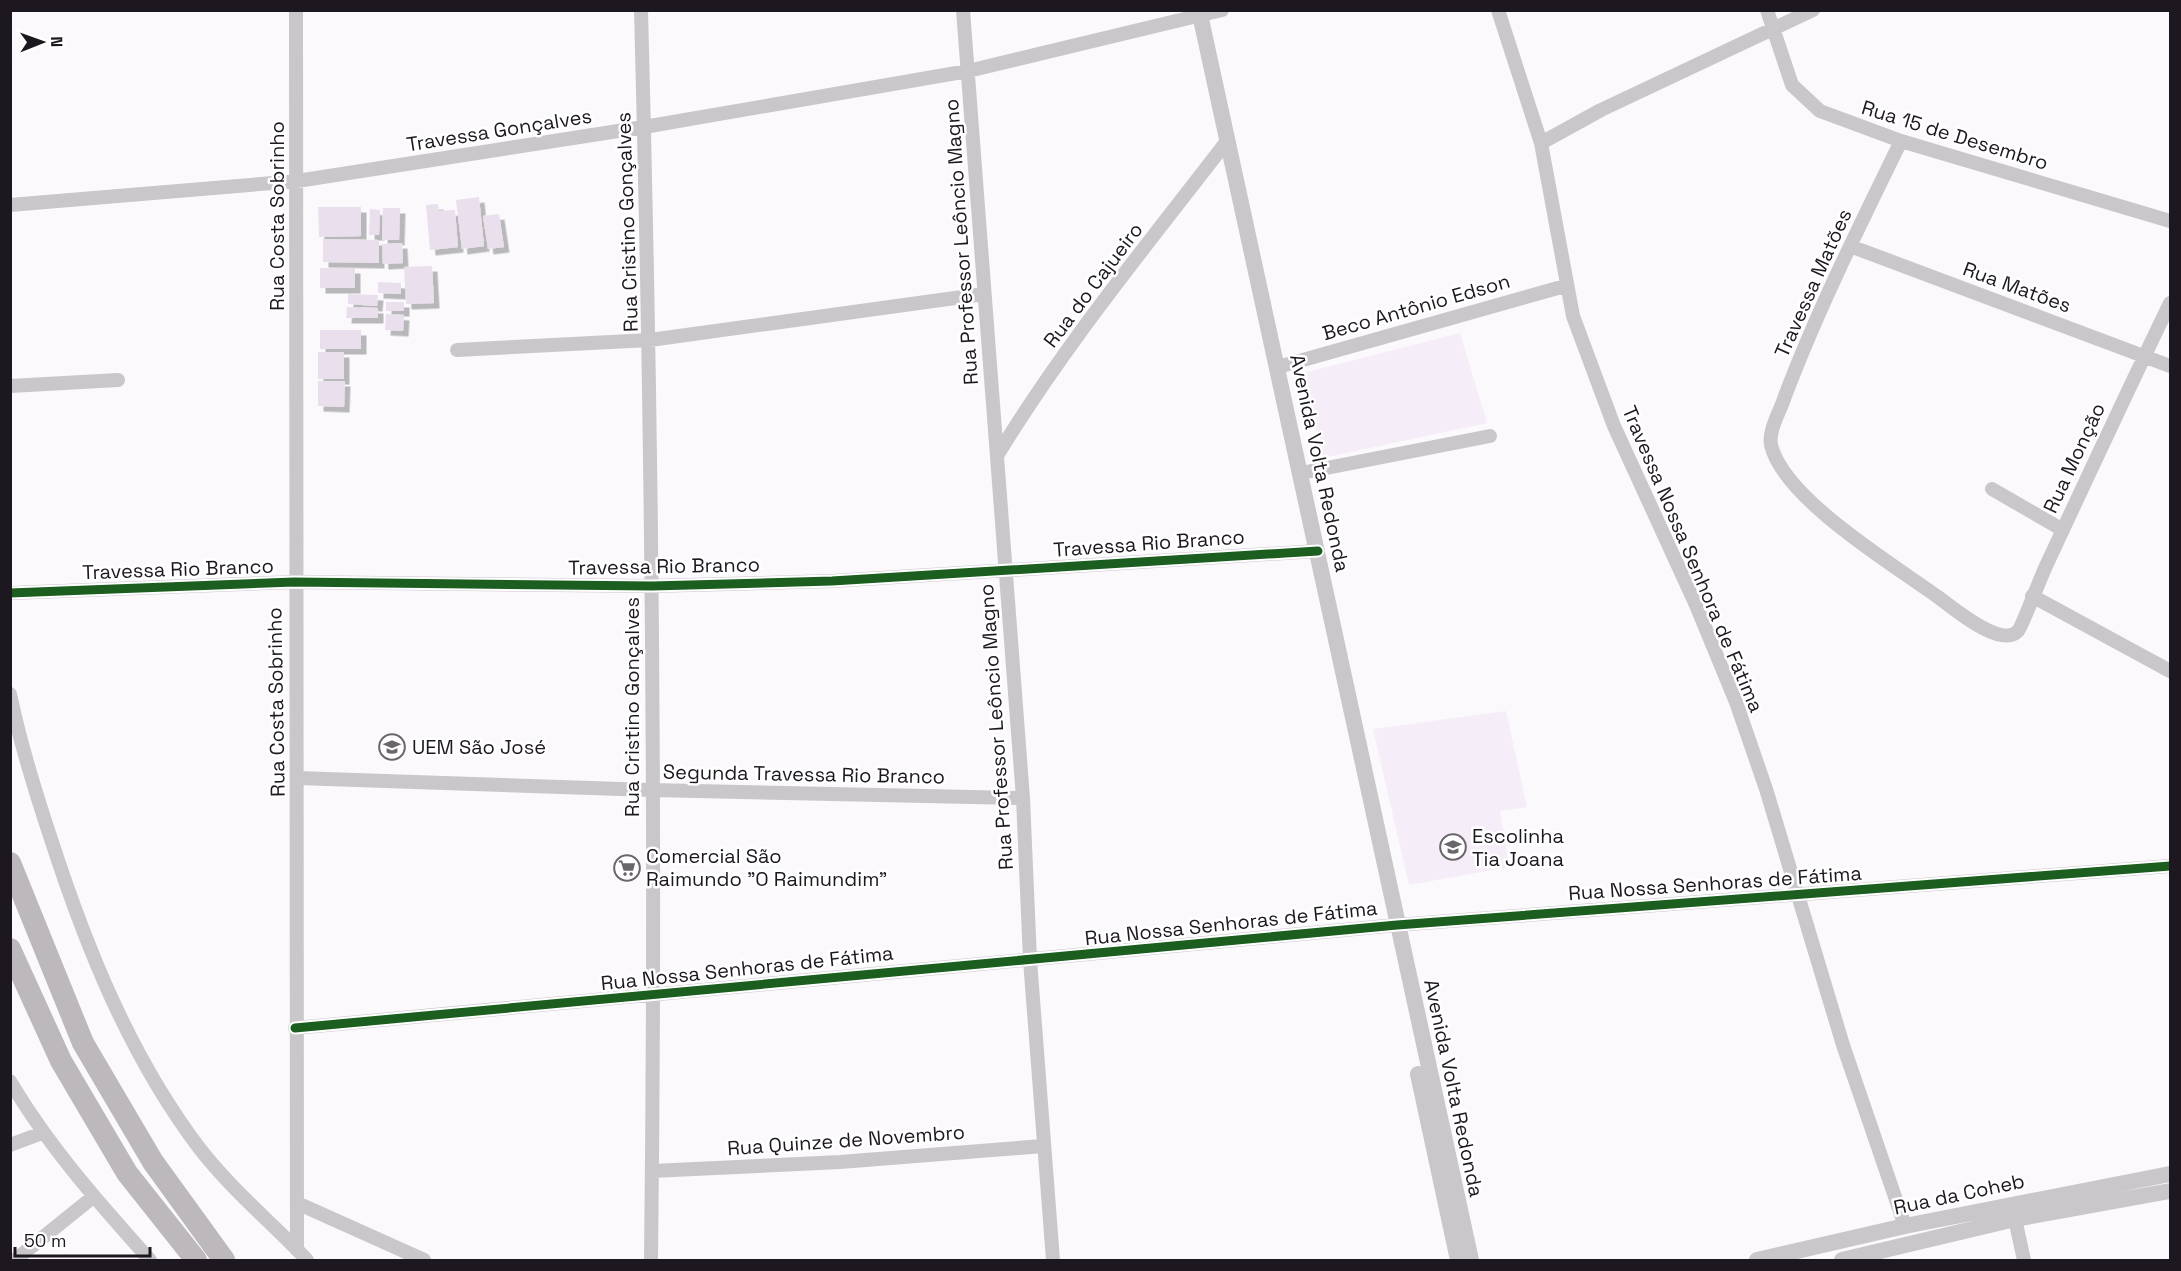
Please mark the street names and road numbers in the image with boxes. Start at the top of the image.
street label: Rua 15 de Desembro [1858,94,2052,176]
street label: Rua Professor Leôncio Magno [938,98,984,386]
street label: Travessa Gonçalves [405,103,593,157]
street label: Rua Cristino Gonçalves [610,112,644,332]
street label: Rua Costa Sobrinho [264,121,290,311]
street label: Travessa Matões [1769,205,1857,361]
street label: Rua do Cajueiro [1038,217,1148,353]
street label: Rua Matões [1959,255,2075,319]
street label: Beco Antônio Edson [1319,268,1513,346]
street label: Avenida Volta Redonda [1284,352,1356,574]
street label: Rua Monção [2037,399,2111,517]
street label: Travessa Nossa Senhora de Fátima [1616,402,1770,716]
street label: Travessa Rio Branco [1052,523,1246,563]
street label: Travessa Rio Branco [568,551,760,581]
street label: Travessa Rio Branco [82,553,274,585]
street label: Rua Professor Leôncio Magno [973,583,1019,871]
street label: Rua Cristino Gonçalves [619,597,645,817]
street label: Rua Costa Sobrinho [261,607,291,797]
street label: Segunda Travessa Rio Branco [663,759,945,789]
street label: Rua Nossa Senhoras de Fátima [1567,860,1863,906]
street label: Rua Nossa Senhoras de Fátima [1083,895,1379,951]
street label: Rua Nossa Senhoras de Fátima [599,940,895,996]
street label: Avenida Volta Redonda [1418,977,1490,1199]
street label: Rua Quinze de Novembro [726,1119,966,1161]
street label: Rua da Coheb [1891,1167,2027,1221]

